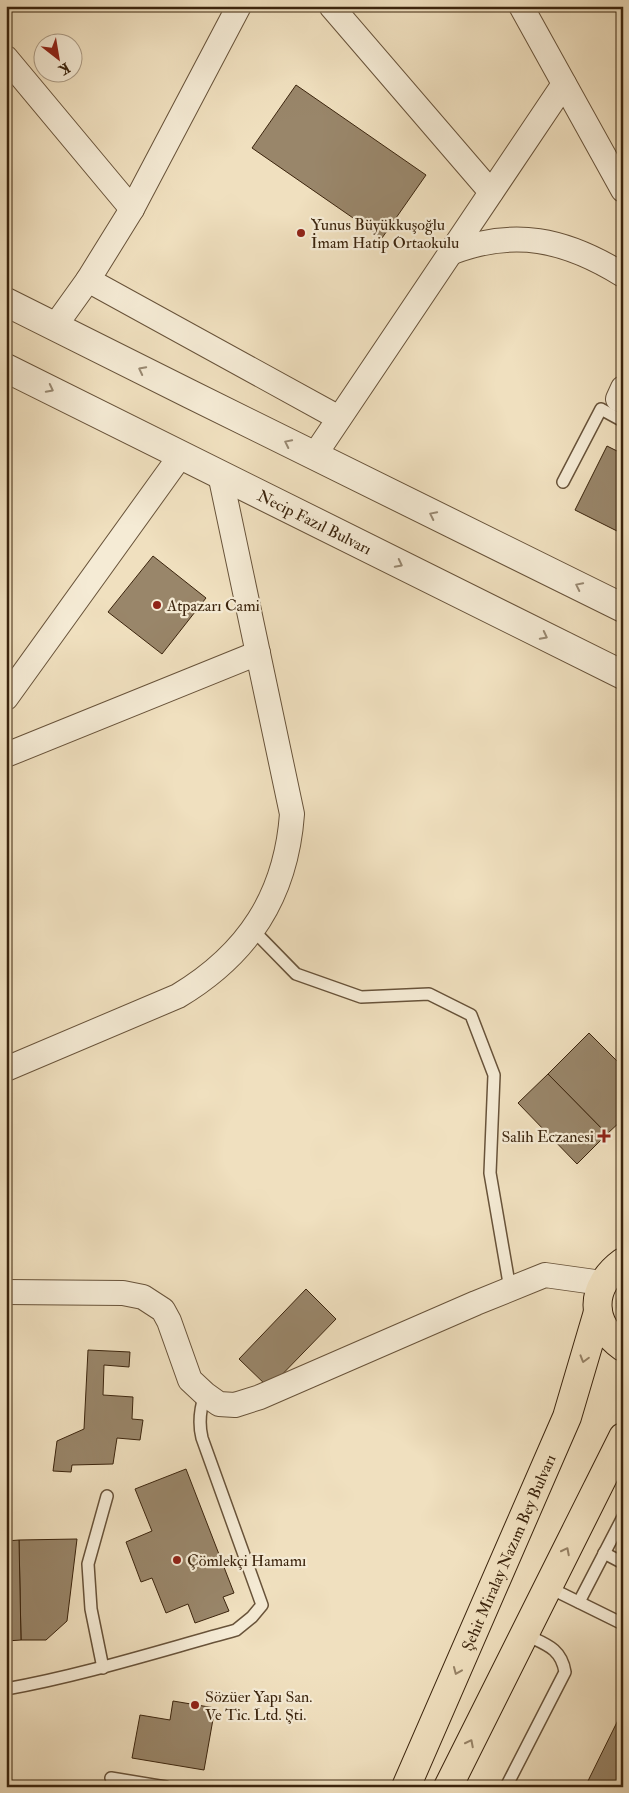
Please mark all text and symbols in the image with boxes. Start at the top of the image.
north arrow [32,32,82,82]
text: K [55,59,73,79]
place label: Yunus Büyükkuşoğlu İmam Hatip Ortaokulu [311,215,459,254]
marker: Yunus Büyükkuşoğlu İmam Hatip Ortaokulu [295,227,307,239]
one-way arrow [138,366,147,376]
one-way arrow [45,383,54,394]
one-way arrow [284,439,293,449]
street label: Necip Fazıl Bulvarı [254,486,375,559]
one-way arrow [429,510,438,521]
one-way arrow [394,557,403,568]
one-way arrow [575,582,584,592]
place label: Atpazarı Cami [166,596,260,617]
marker: Atpazarı Cami [151,599,163,611]
one-way arrow [539,630,548,640]
place label: Salih Eczanesi [501,1127,594,1147]
marker: Salih Eczanesi [598,1130,610,1142]
one-way arrow [579,1354,589,1363]
street label: Şehit Miralay Nazım Bey Bulvarı [458,1451,561,1654]
one-way arrow [560,1547,570,1556]
place label: Çömlekçi Hamamı [187,1551,306,1571]
marker: Çömlekçi Hamamı [171,1554,183,1566]
one-way arrow [452,1666,463,1675]
place label: Sözüer Yapı San. Ve Tic. Ltd. Şti. [205,1687,312,1725]
marker: Sözüer Yapı San. Ve Tic. Ltd. Şti. [189,1699,201,1711]
one-way arrow [464,1739,474,1748]

